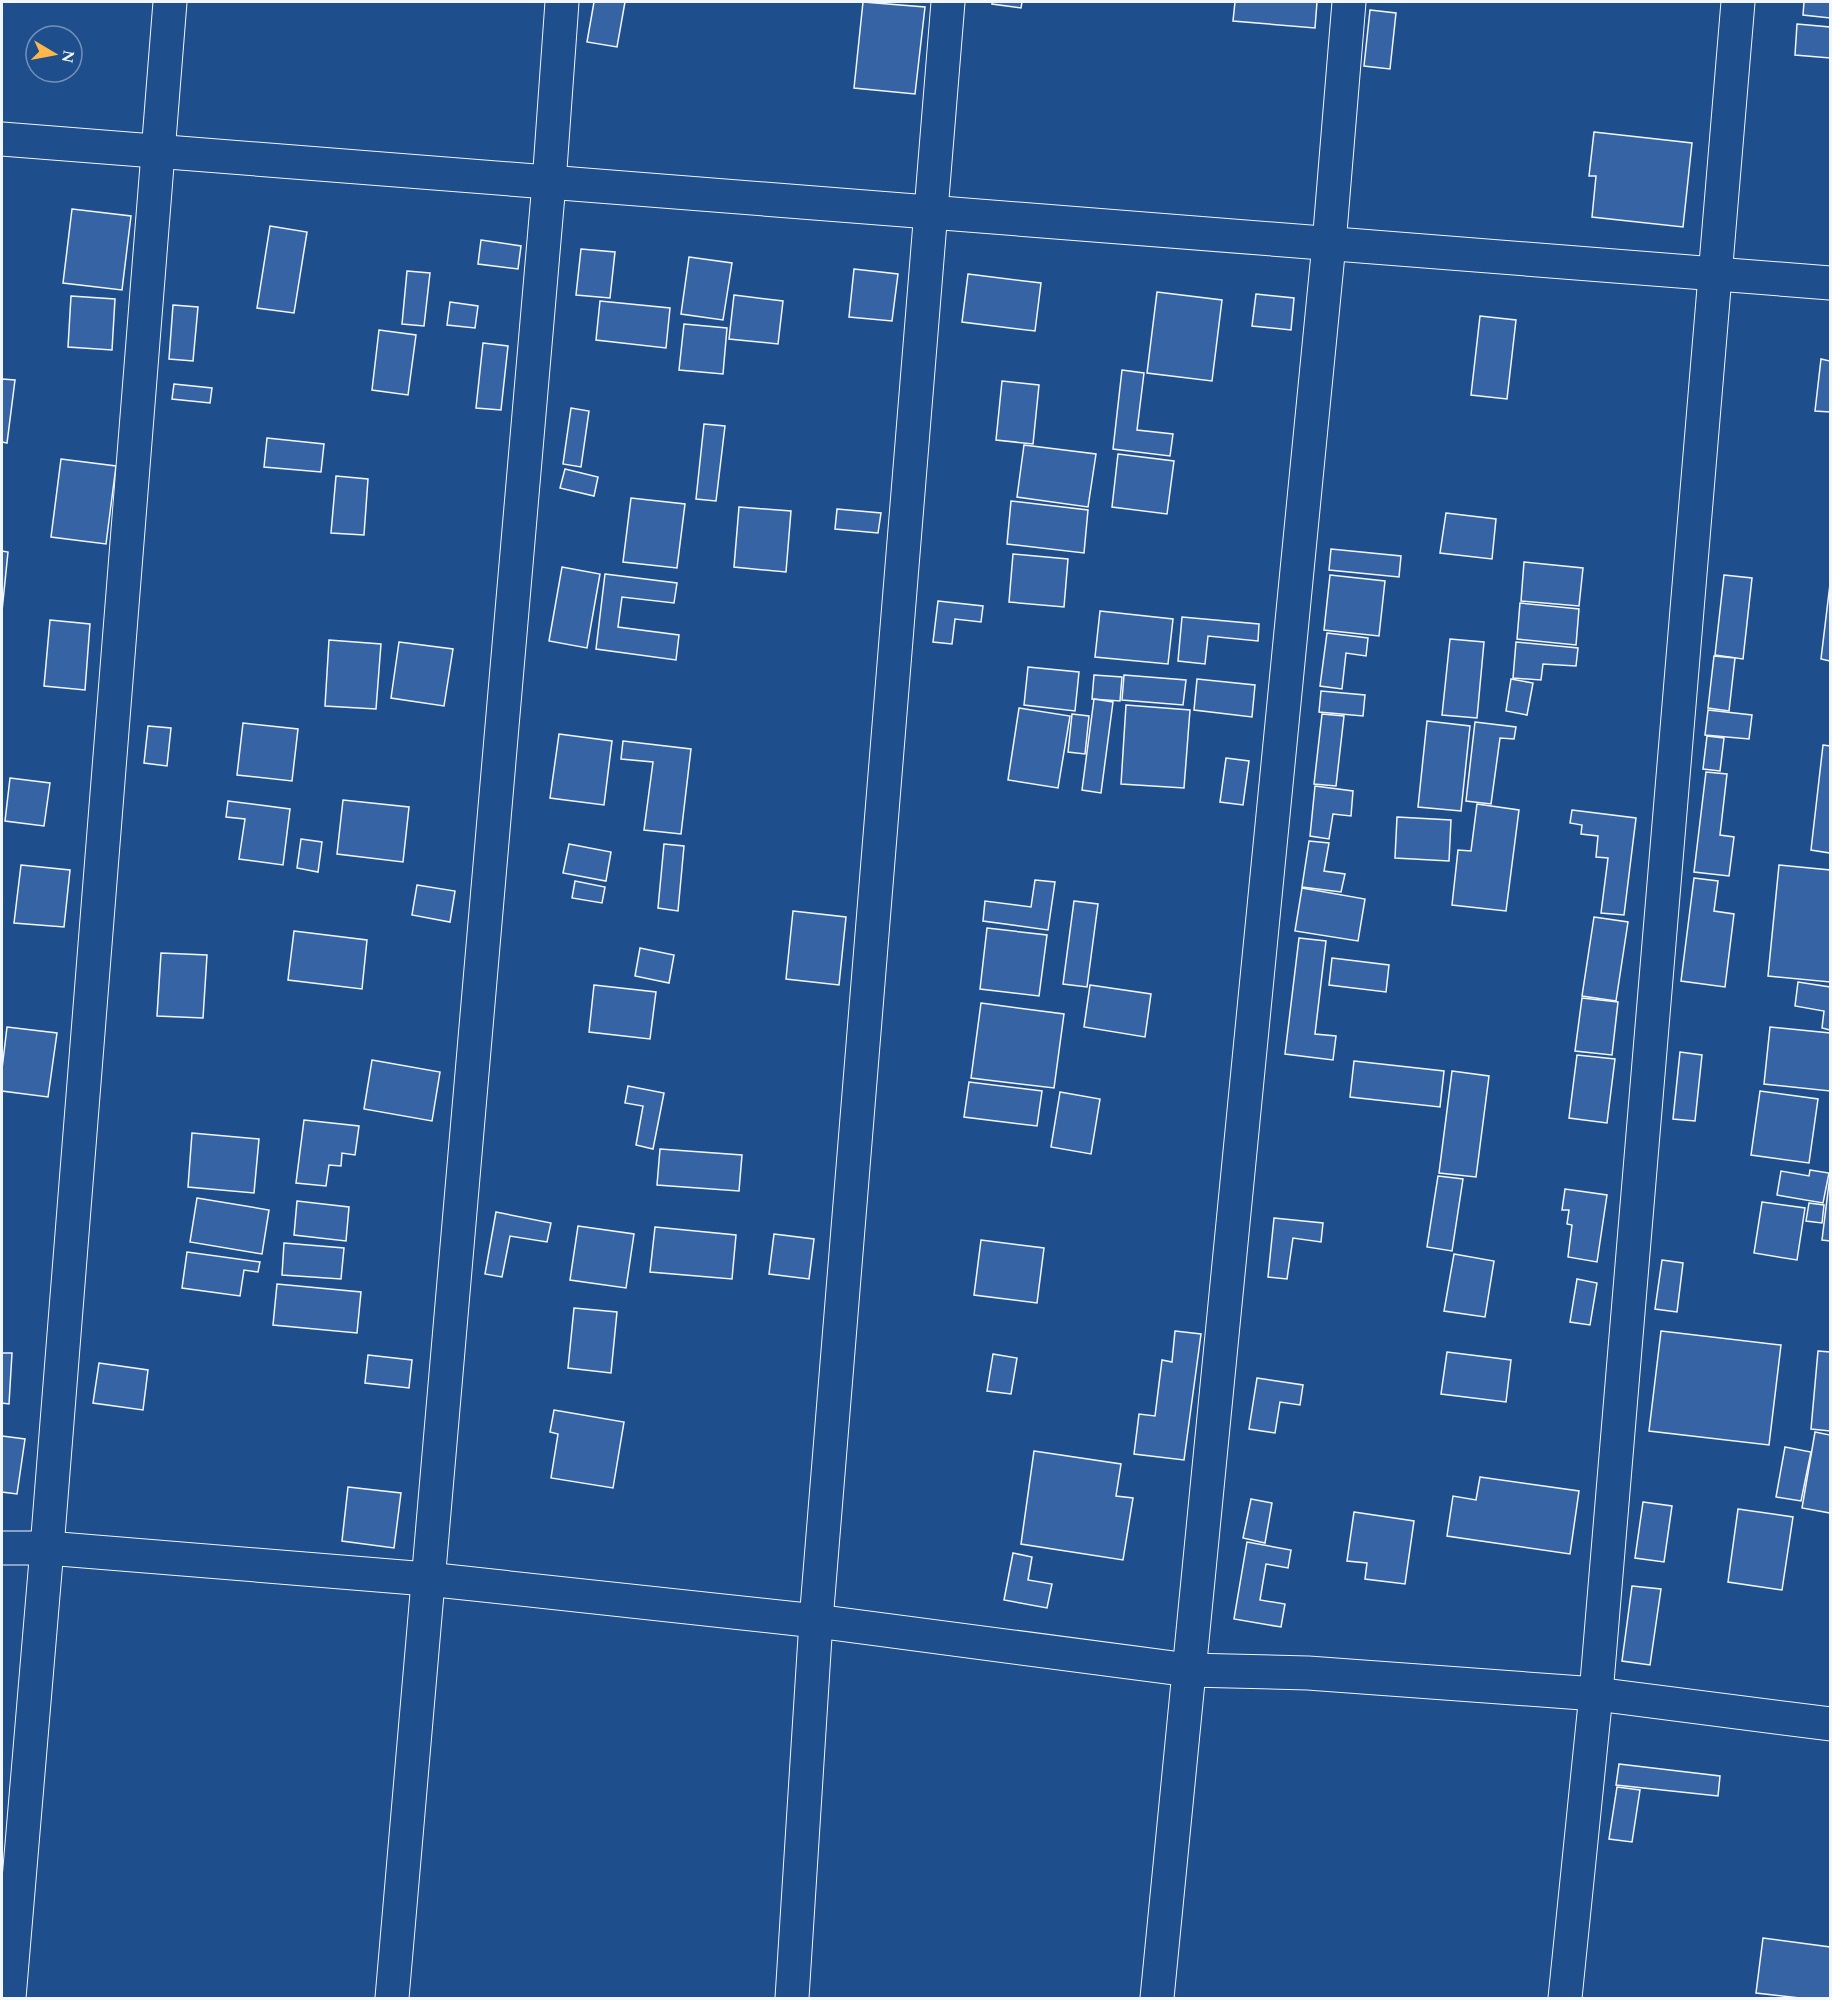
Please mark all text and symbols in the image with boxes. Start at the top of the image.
north arrow [24,24,84,84]
text: N [55,48,81,65]

